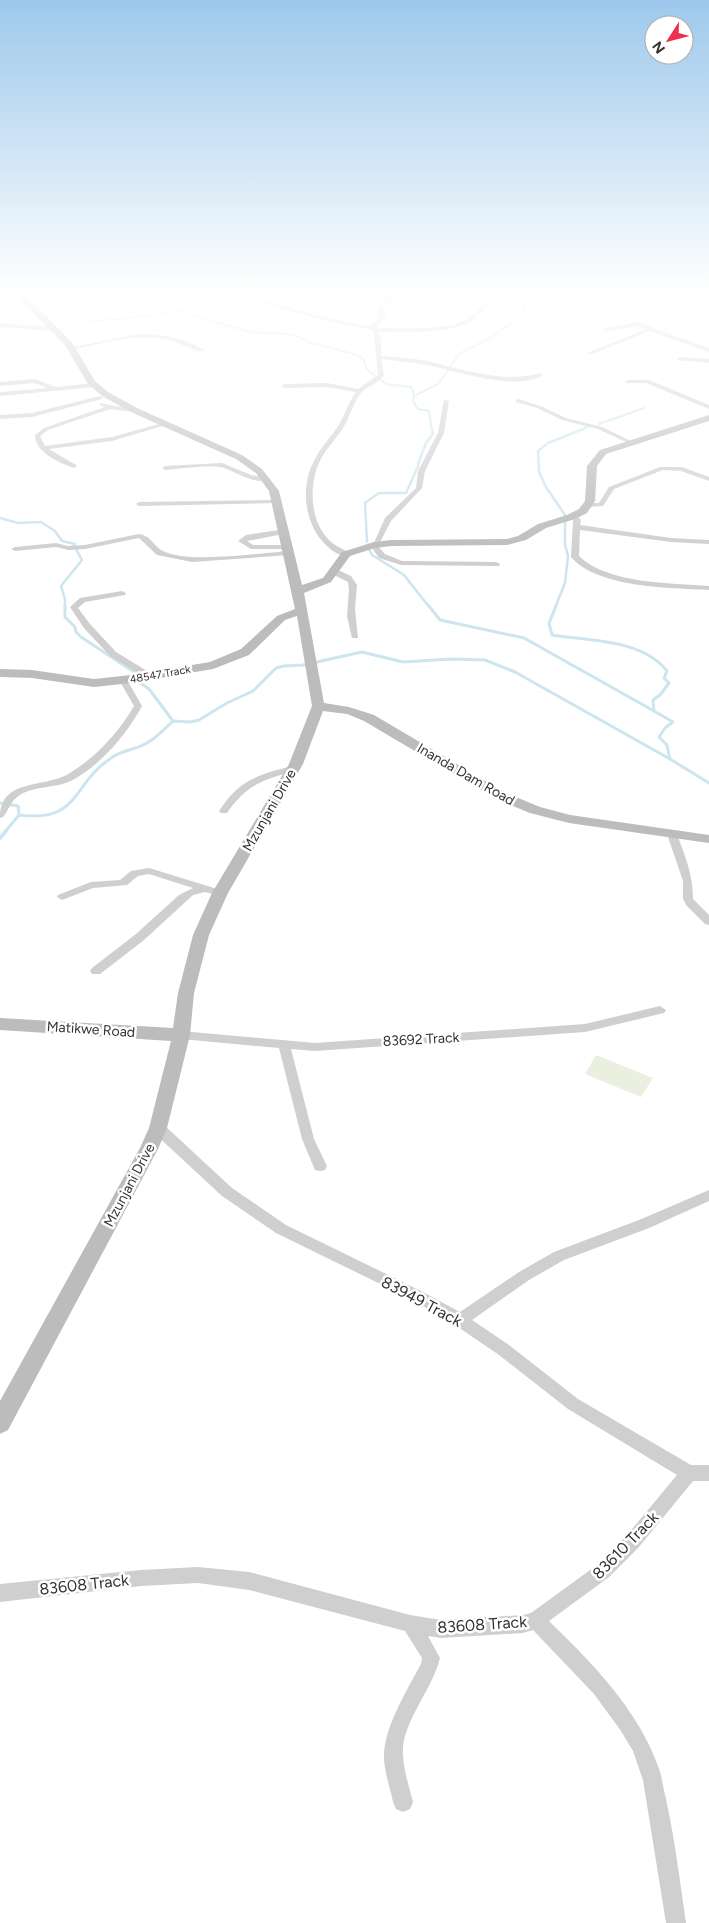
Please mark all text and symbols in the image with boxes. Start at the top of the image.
north arrow [644,15,694,65]
text: N [649,38,669,57]
street label: 48547 Track [129,663,192,686]
street label: Inanda Dam Road [414,740,518,809]
street label: Mzunjani Drive [239,766,300,854]
street label: Matikwe Road [46,1018,136,1041]
street label: 83692 Track [382,1029,460,1050]
street label: Mzunjani Drive [100,1140,159,1230]
street label: 83949 Track [378,1272,466,1331]
street label: 83610 Track [588,1507,662,1583]
street label: 83608 Track [38,1570,130,1599]
street label: 83608 Track [437,1612,528,1637]

